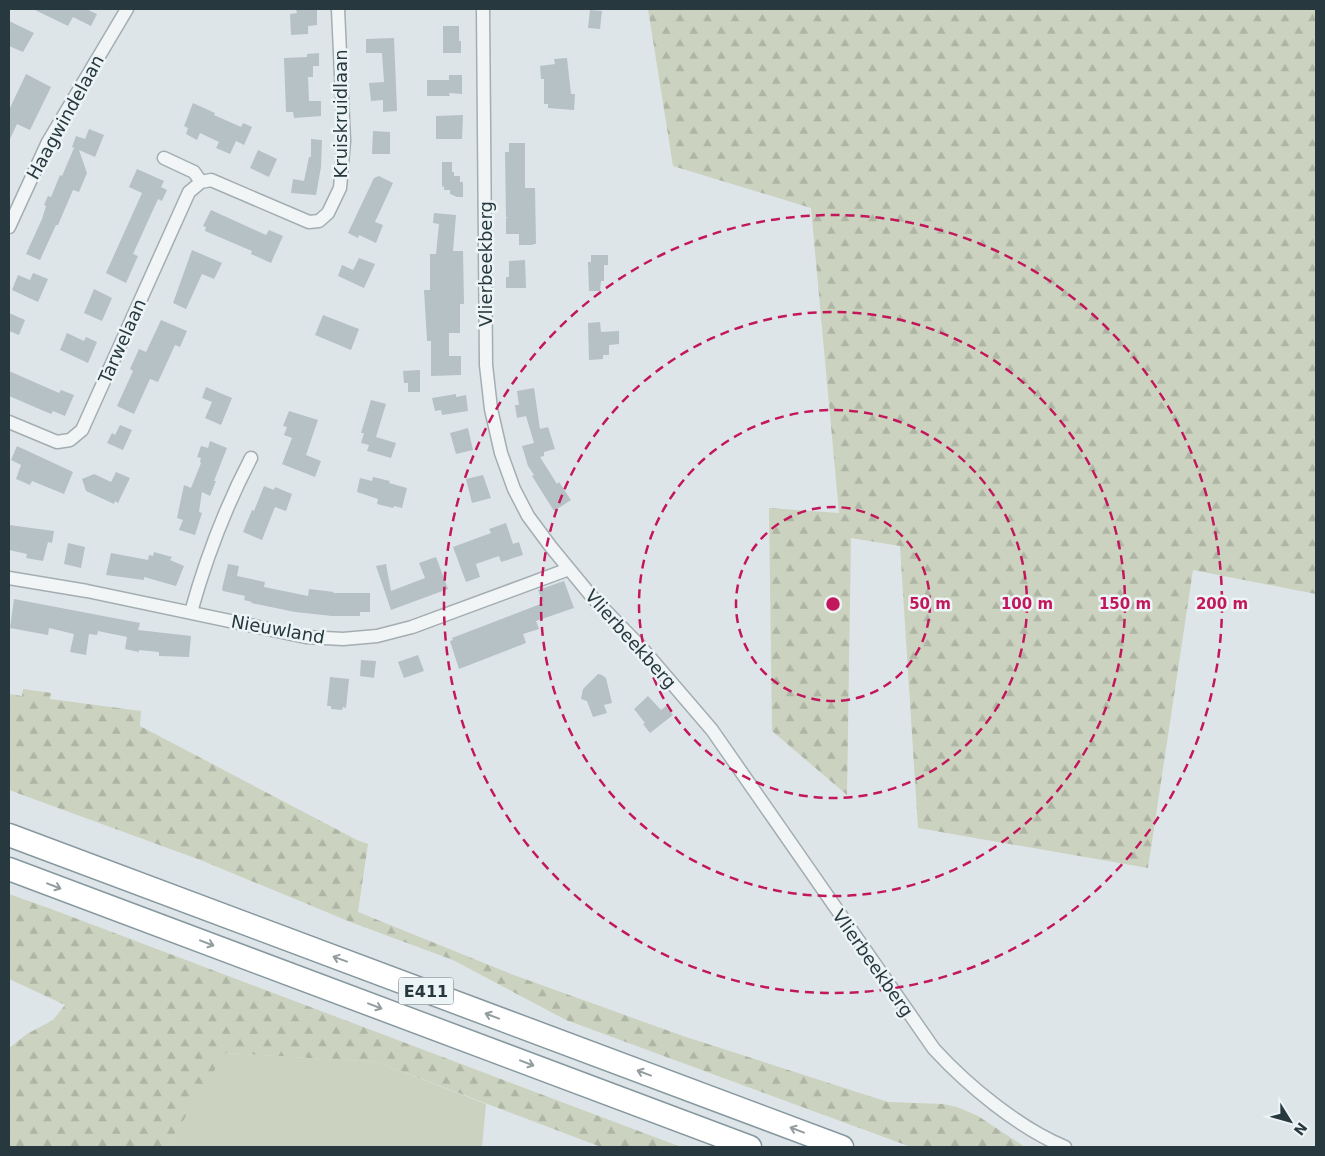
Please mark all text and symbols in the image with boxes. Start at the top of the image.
street label: Kruiskruidlaan [330,49,351,179]
street label: Haagwindelaan [22,51,108,183]
street label: Vlierbeekberg [475,201,496,327]
street label: Tarwelaan [94,295,150,388]
street label: Vlierbeekberg [581,585,681,693]
centre of rings [824,595,842,613]
text: 50 m [909,595,951,613]
text: 100 m [1001,595,1053,613]
text: 150 m [1099,595,1151,613]
text: 200 m [1196,595,1248,613]
street label: Nieuwland [230,610,326,648]
one-way arrow [46,882,62,891]
street label: Vlierbeekberg [828,905,918,1021]
one-way arrow [198,939,214,948]
one-way arrow [333,954,348,963]
road number: E411 [398,978,454,1004]
one-way arrow [367,1002,382,1011]
one-way arrow [485,1011,500,1020]
one-way arrow [519,1059,534,1068]
one-way arrow [637,1068,653,1077]
north arrow [1265,1096,1315,1146]
text: N [1290,1119,1310,1138]
one-way arrow [789,1125,805,1134]

